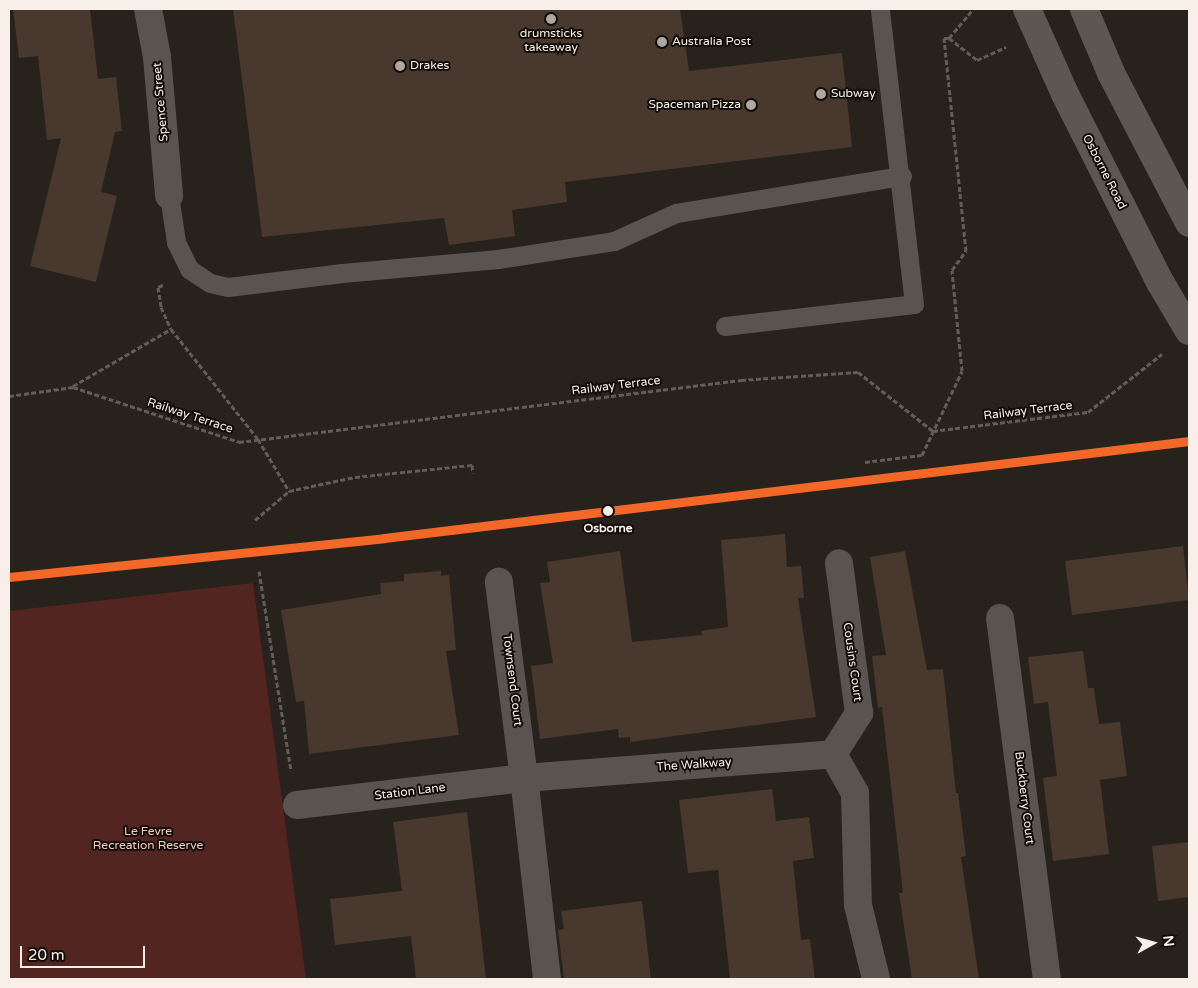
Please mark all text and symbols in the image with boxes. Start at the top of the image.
marker: drumsticks takeaway [545,13,557,25]
place label: drumsticks takeaway [520,27,582,55]
place label: Australia Post [672,35,751,49]
marker: Australia Post [656,36,668,48]
place label: Drakes [410,59,449,73]
marker: Drakes [394,60,406,72]
street label: Spence Street [150,62,172,142]
place label: Subway [831,87,876,101]
marker: Subway [815,88,827,100]
place label: Spaceman Pizza [648,98,741,112]
marker: Spaceman Pizza [745,99,757,111]
street label: Osborne Road [1079,132,1129,212]
street label: Railway Terrace [571,373,661,399]
street label: Railway Terrace [145,395,235,437]
street label: Railway Terrace [983,398,1073,424]
marker: Osborne [599,502,617,520]
place label: Osborne [584,522,632,536]
street label: Cousins Court [839,622,865,702]
street label: Townsend Court [499,633,525,727]
street label: Buckberry Court [1011,751,1037,845]
street label: The Walkway [656,755,732,775]
street label: Station Lane [374,781,446,803]
park label: Le Fevre Recreation Reserve [93,825,203,853]
north arrow [1128,918,1178,968]
text: N [1159,934,1178,948]
scale bar [22,936,148,968]
text: 20 m [28,946,65,964]

